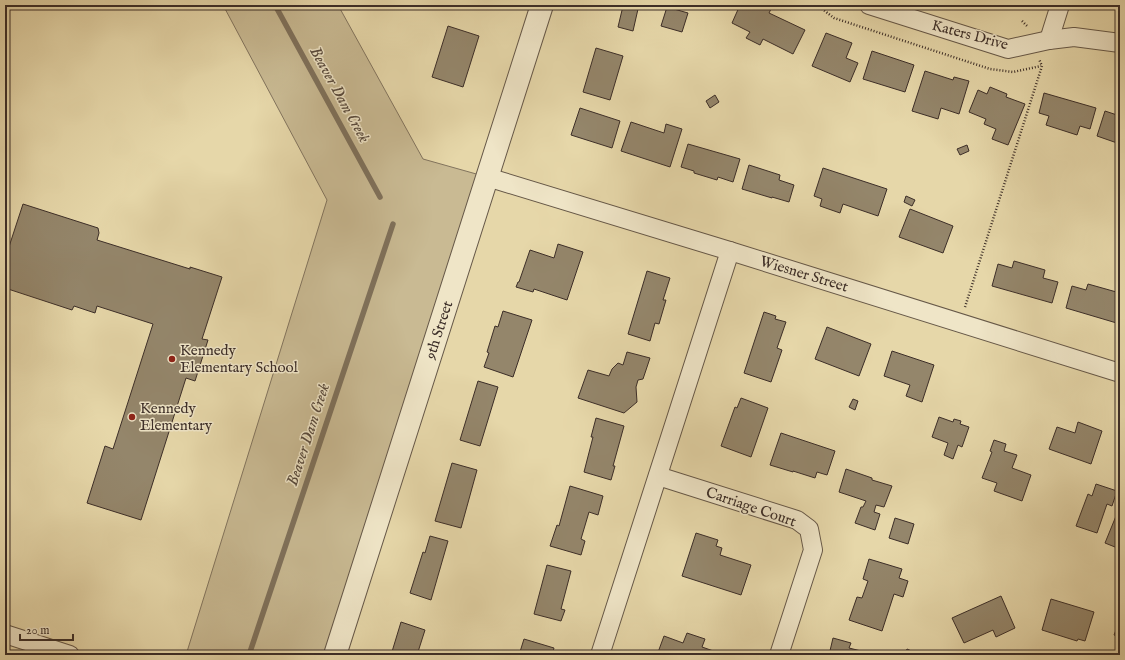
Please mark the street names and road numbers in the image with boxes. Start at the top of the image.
street label: Katers Drive [930,16,1010,54]
street label: Wiesner Street [758,252,850,296]
street label: 9th Street [420,298,457,363]
street label: Carriage Court [703,483,799,531]

